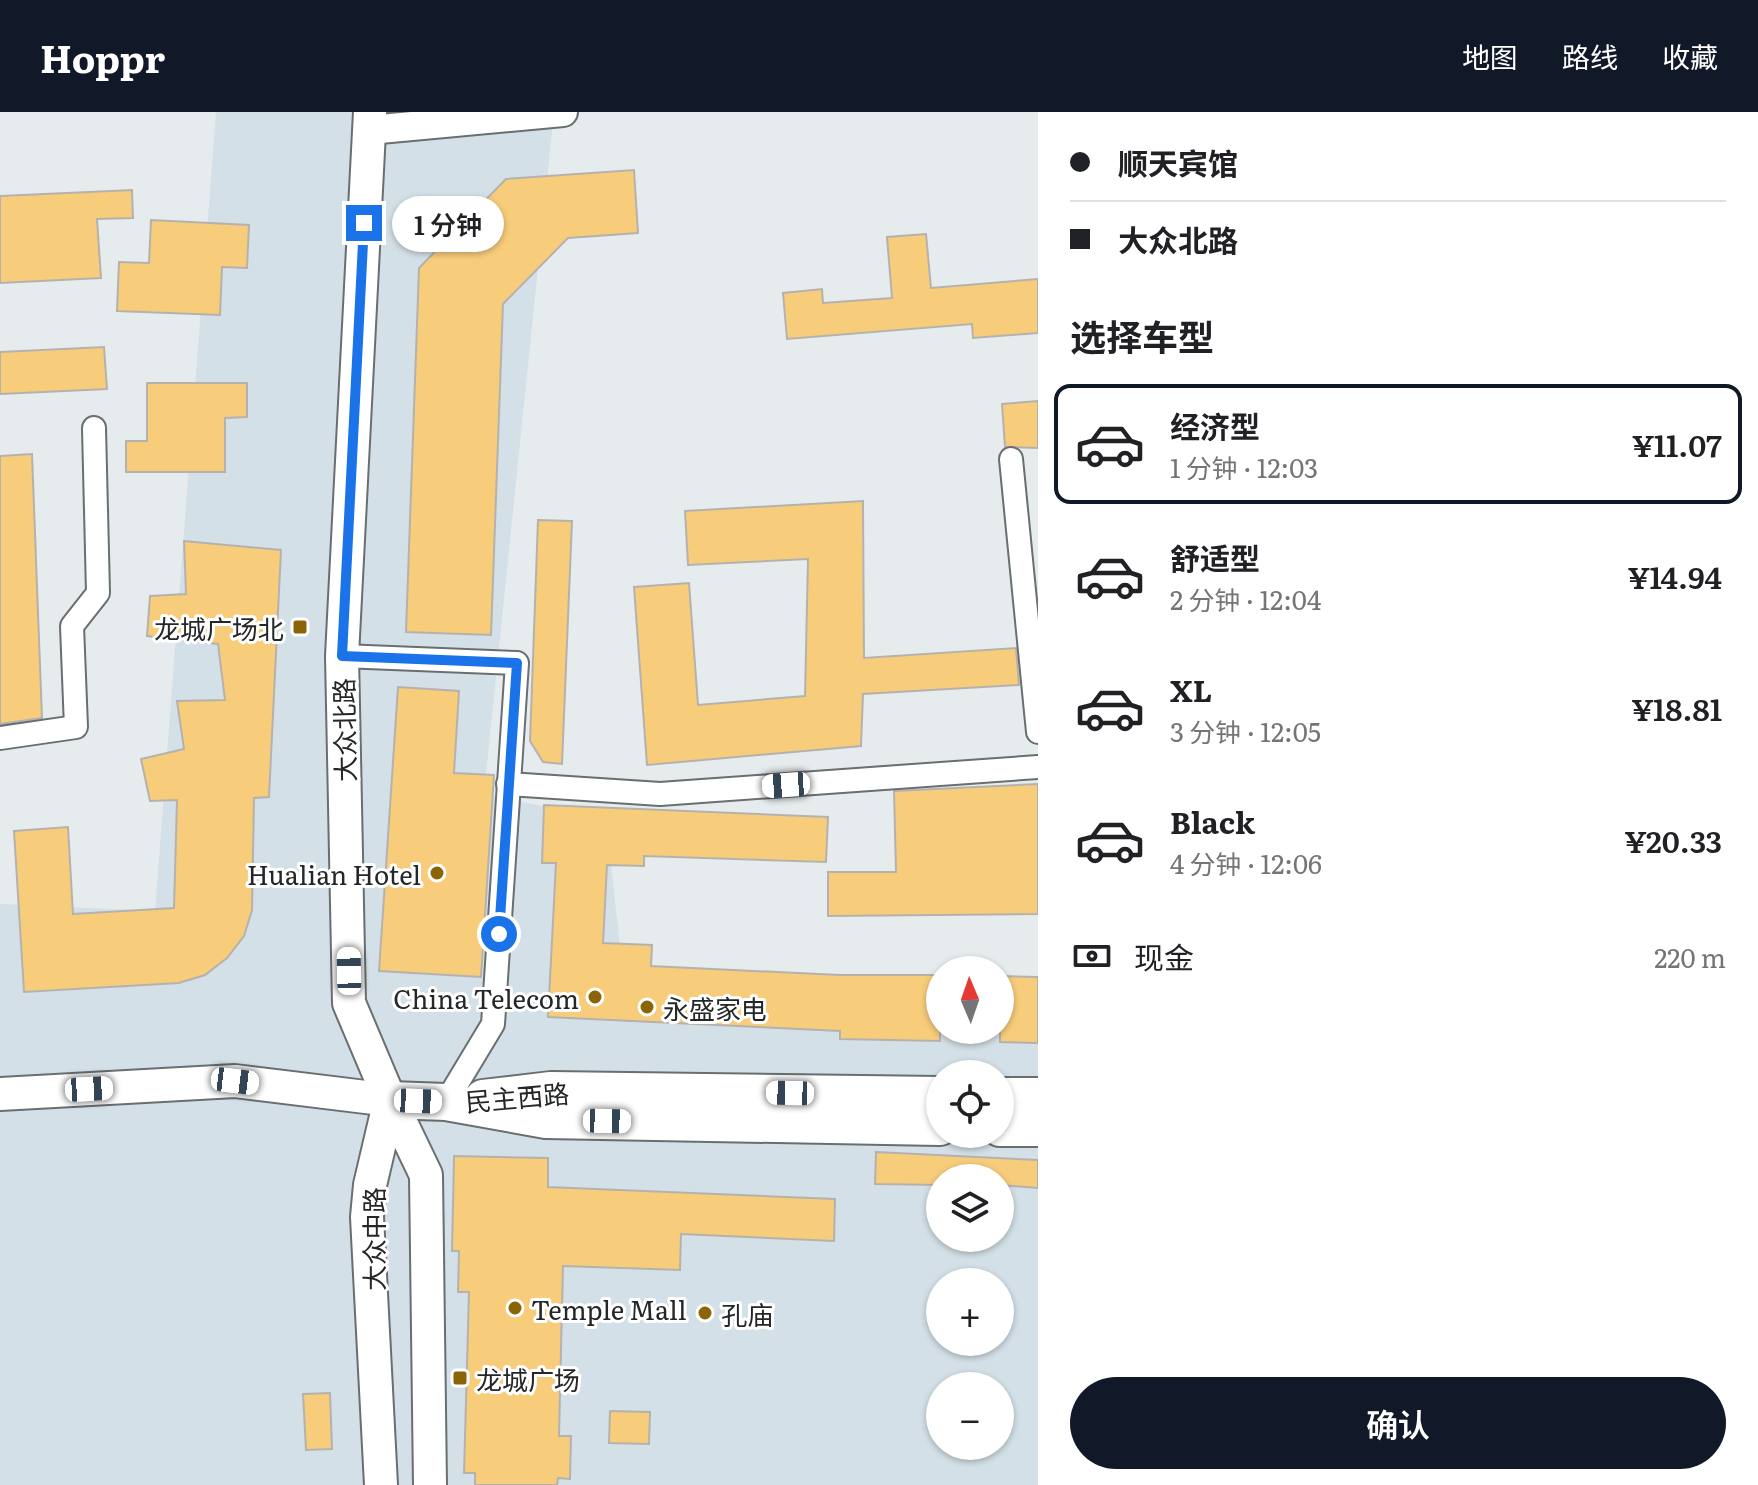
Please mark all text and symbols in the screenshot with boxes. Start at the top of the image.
text: Hoppr [40,28,165,85]
text: 地图 [1462,35,1518,77]
text: 路线 [1562,35,1618,77]
text: 收藏 [1662,35,1718,77]
text: 顺天宾馆 [1118,140,1238,184]
callout: 1 分钟 [392,195,504,251]
text: 1 分钟 [414,204,482,243]
route end [346,205,382,241]
text: 大众北路 [1118,217,1238,261]
text: 选择车型 [1070,309,1214,362]
text: 经济型 [1170,403,1260,447]
icon: car [1074,408,1146,480]
text: ¥11.07 [1632,422,1722,466]
text: 1 分钟 · 12:03 [1170,447,1318,486]
text: 舒适型 [1170,535,1260,579]
icon: car [1074,540,1146,612]
text: ¥14.94 [1628,554,1722,598]
text: 2 分钟 · 12:04 [1170,579,1321,618]
place label: 龙城广场北 [154,608,284,647]
marker: 龙城广场北 [291,618,309,636]
text: XL [1170,667,1212,711]
icon: car [1074,672,1146,744]
street label: 大众北路 [323,678,363,782]
text: ¥18.81 [1631,686,1722,730]
text: 3 分钟 · 12:05 [1170,711,1321,750]
car [761,771,811,799]
text: Black [1170,799,1255,843]
icon: car [1074,804,1146,876]
text: ¥20.33 [1624,818,1722,862]
text: 4 分钟 · 12:06 [1170,843,1322,882]
place label: Hualian Hotel [247,854,421,893]
marker: Hualian Hotel [428,864,446,882]
route start [481,916,517,952]
icon: cash [1070,934,1114,978]
text: 现金 [1134,934,1194,978]
text: 220 m [1654,937,1726,976]
car [337,947,361,995]
north arrow [926,956,1014,1044]
map controls [926,956,1014,1460]
place label: China Telecom [393,978,579,1017]
marker: China Telecom [586,988,604,1006]
place label: 永盛家电 [663,988,767,1027]
marker: 永盛家电 [638,998,656,1016]
button: locate [926,1060,1014,1148]
car [210,1066,260,1096]
street label: 民主西路 [463,1072,571,1120]
car [64,1076,114,1102]
car [766,1081,814,1105]
car [394,1088,442,1114]
car [583,1109,631,1133]
button: layers [926,1164,1014,1252]
street label: 大众中路 [353,1187,392,1291]
button: + [926,1268,1014,1356]
place label: Temple Mall [531,1289,687,1328]
place label: 孔庙 [721,1294,773,1333]
marker: Temple Mall [506,1299,524,1317]
marker: 孔庙 [696,1304,714,1322]
place label: 龙城广场 [476,1359,580,1398]
marker: 龙城广场 [451,1369,469,1387]
button: − [926,1372,1014,1460]
button: 确认 [1070,1377,1726,1469]

